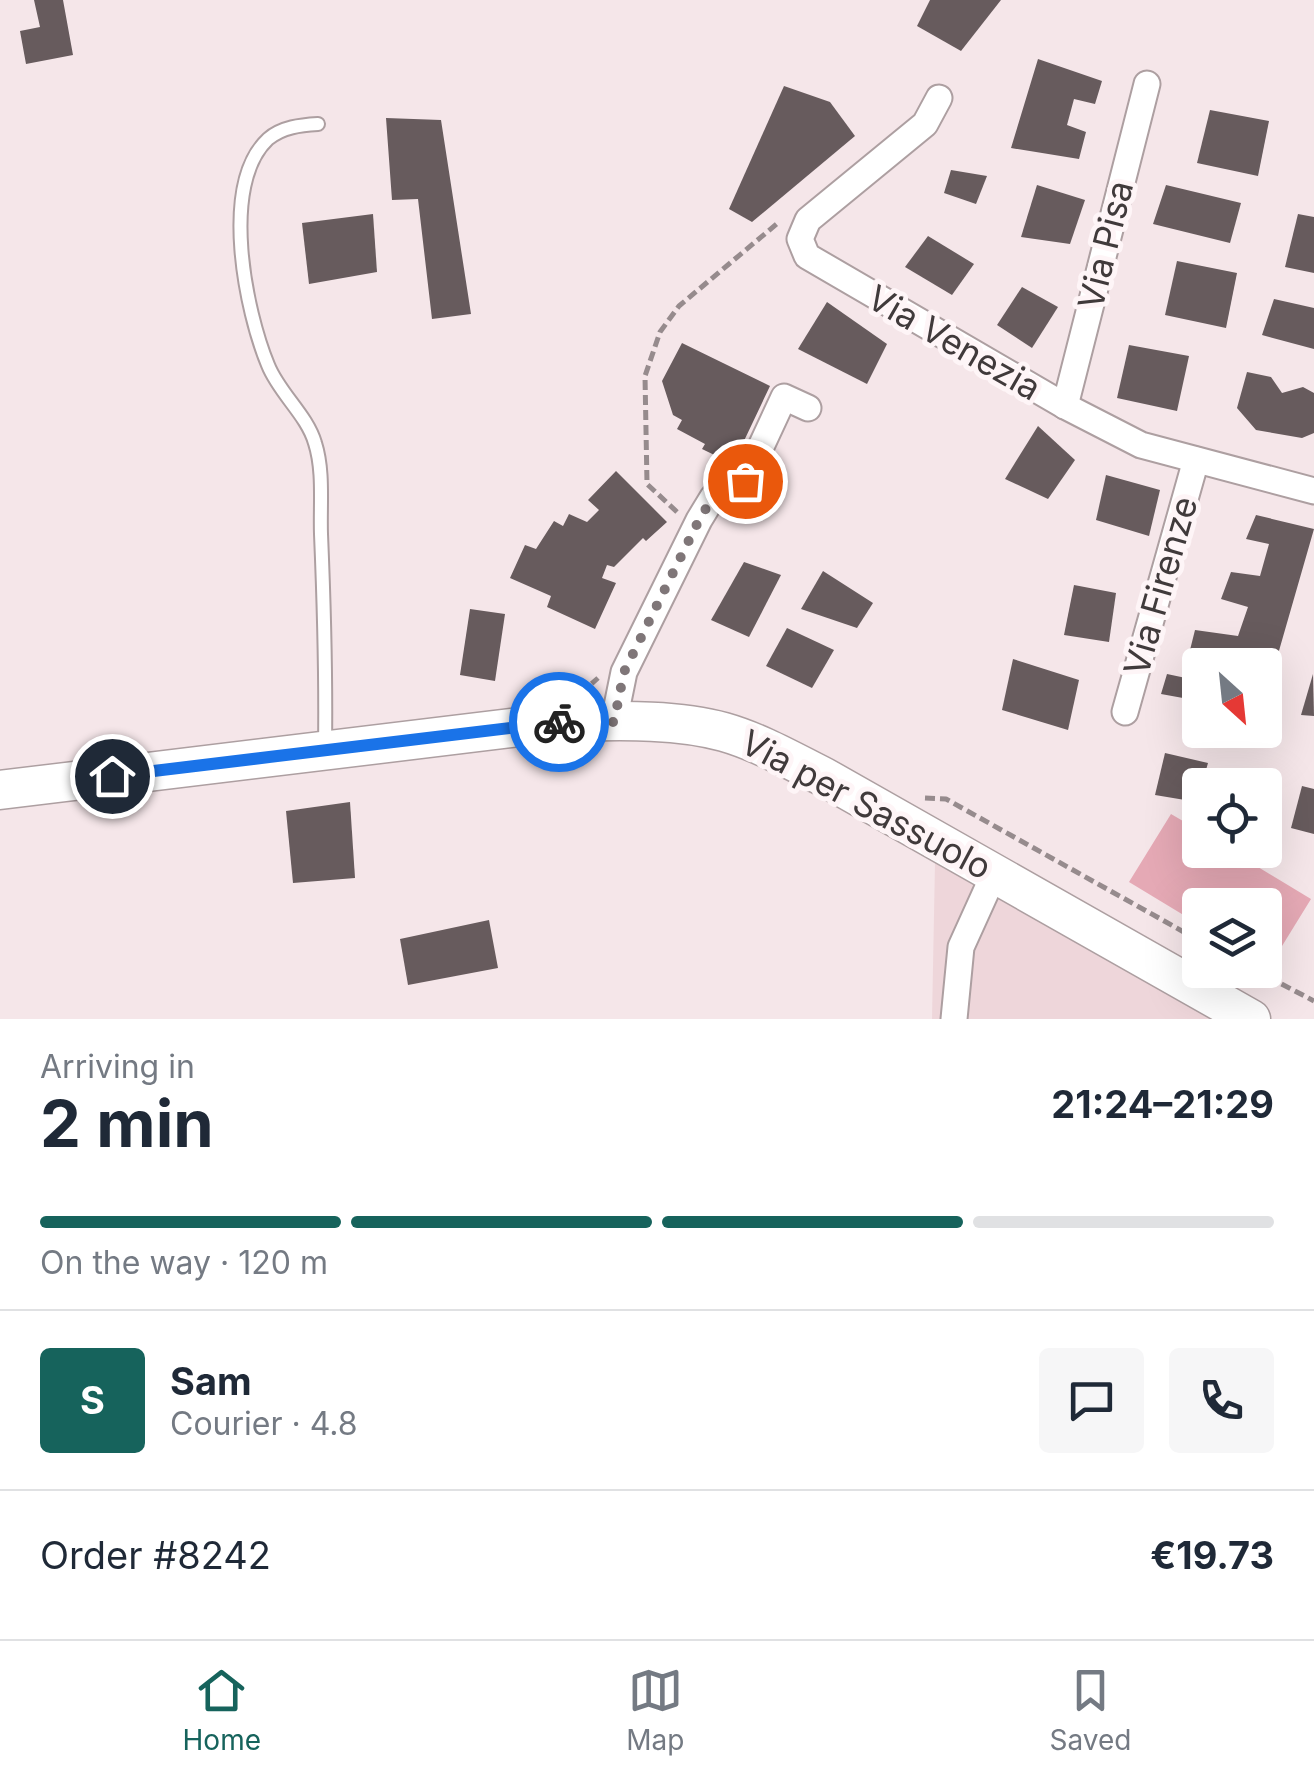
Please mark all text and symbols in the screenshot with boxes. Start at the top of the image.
street label: Via Pisa [1069,176,1141,313]
street label: Via Venezia [860,276,1049,409]
pin [703,439,788,524]
icon: bag [718,454,773,509]
street label: Via Firenze [1114,491,1206,680]
north arrow [1182,648,1282,748]
map controls [1182,648,1282,988]
courier [509,672,609,772]
icon: bike [532,695,587,750]
street label: Via per Sassuolo [734,721,999,888]
pin [70,734,155,819]
icon: home [85,749,140,804]
button: locate [1182,768,1282,868]
button: layers [1182,888,1282,988]
text: Arriving in [40,1047,195,1086]
text: 21:24–21:29 [1051,1081,1274,1127]
text: 2 min [40,1084,214,1163]
text: On the way · 120 m [40,1243,328,1282]
button: chat [1039,1348,1144,1453]
button: phone [1169,1348,1274,1453]
text: Sam [170,1358,252,1404]
text: S [80,1377,105,1423]
text: Courier · 4.8 [170,1404,358,1443]
text: Order #8242 [40,1532,271,1578]
text: €19.73 [1150,1532,1274,1578]
tab: Home [183,1663,261,1757]
tab: Map [626,1663,684,1757]
tab: Saved [1049,1663,1131,1757]

